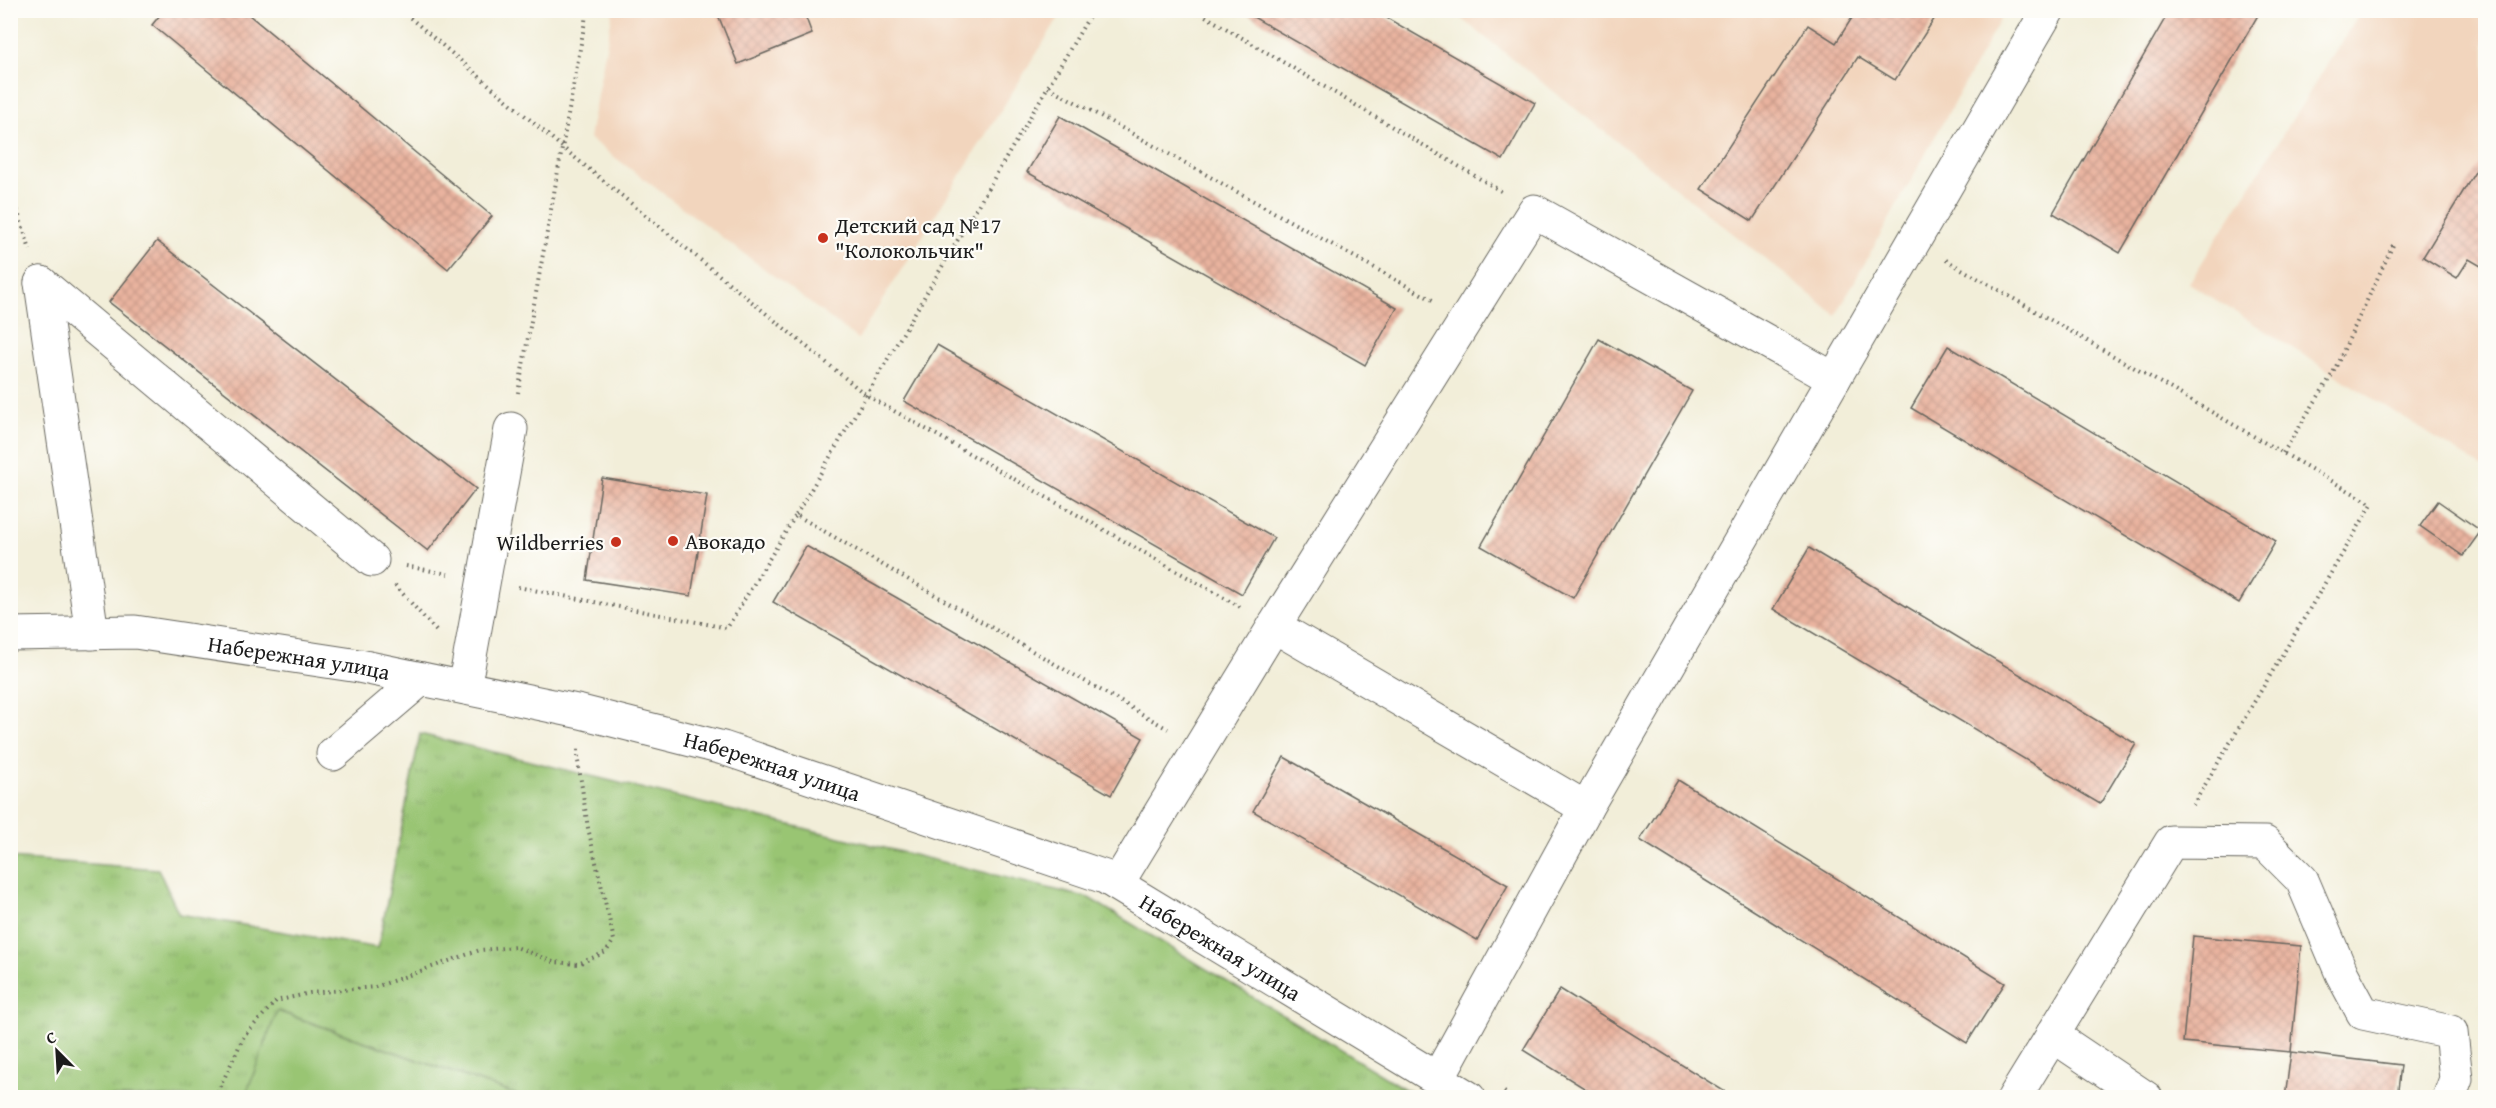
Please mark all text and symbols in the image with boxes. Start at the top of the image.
place label: Детский сад №17 "Колокольчик" [834,209,1001,266]
marker: Детский сад №17 "Колокольчик" [816,231,830,245]
place label: Авокадо [685,525,765,557]
place label: Wildberries [496,526,604,558]
marker: Авокадо [666,534,680,548]
marker: Wildberries [609,535,623,549]
street label: Набережная улица [206,627,393,688]
street label: Набережная улица [681,723,865,809]
street label: Набережная улица [1134,886,1308,1009]
north arrow [27,1021,87,1081]
text: С [42,1024,60,1050]

